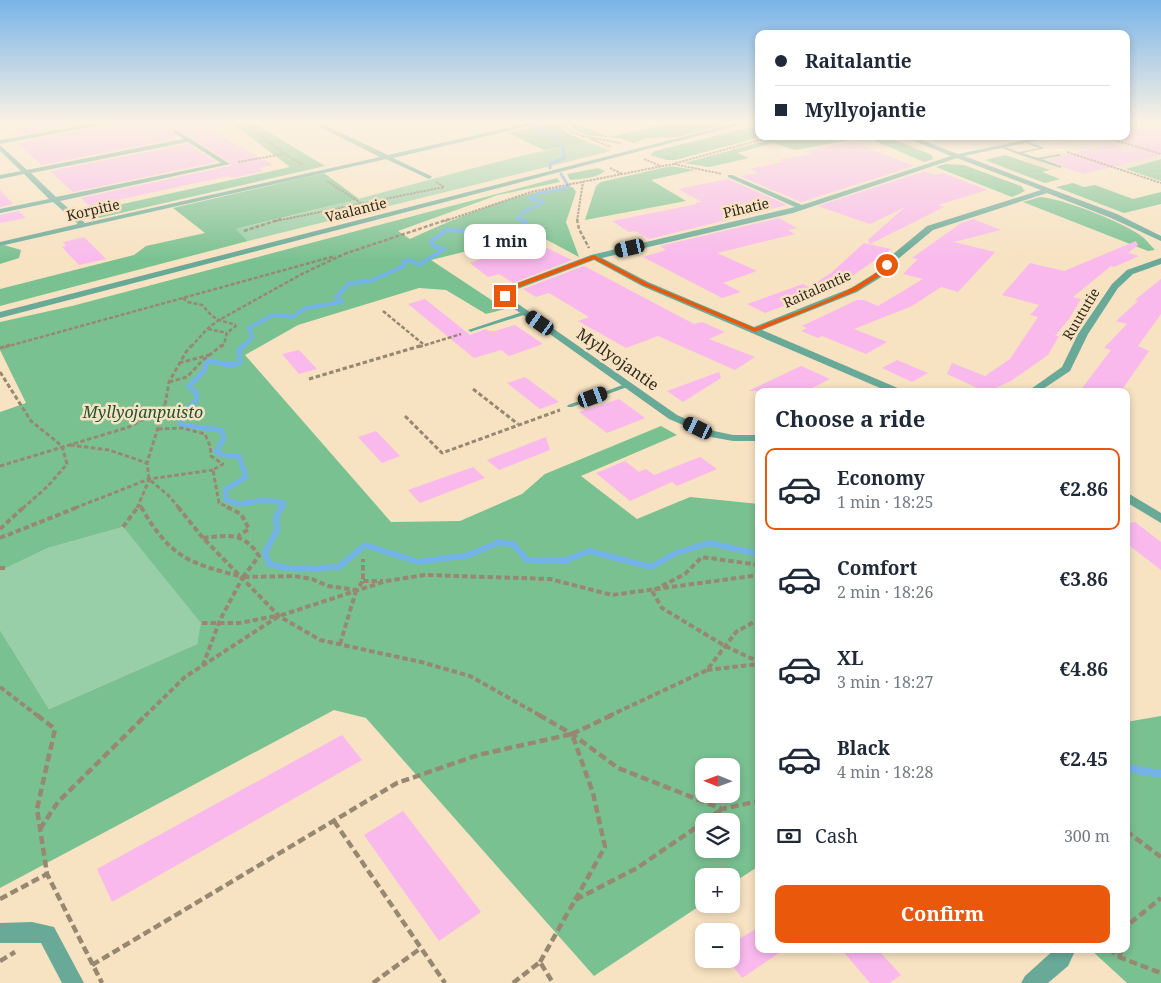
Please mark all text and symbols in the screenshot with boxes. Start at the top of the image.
text: Raitalantie [805,48,912,74]
text: Myllyojantie [805,97,926,123]
street label: Vaalantie [323,193,389,226]
street label: Pihatie [721,193,771,222]
street label: Korpitie [64,194,121,225]
callout: 1 min [464,224,546,258]
text: 1 min [482,230,528,252]
car [613,237,646,259]
route start [876,254,898,276]
street label: Raitalantie [780,265,854,312]
street label: Ruututie [1058,284,1104,343]
route end [494,285,516,307]
car [523,308,556,338]
street label: Myllyojantie [572,323,664,395]
car [576,385,609,409]
park label: Myllyojanpuisto [82,401,203,423]
text: Choose a ride [775,403,925,433]
car [681,415,714,441]
text: Economy [837,465,925,491]
icon: car [777,467,822,512]
text: €2.86 [1060,476,1108,502]
text: 1 min · 18:25 [837,491,933,513]
text: Comfort [837,555,917,581]
icon: car [777,557,822,602]
text: €3.86 [1060,566,1108,592]
text: 2 min · 18:26 [837,581,933,603]
text: XL [837,645,863,671]
icon: car [777,647,822,692]
text: €4.86 [1060,656,1108,682]
text: 3 min · 18:27 [837,671,933,693]
text: Black [837,735,890,761]
icon: car [777,737,822,782]
text: €2.45 [1060,746,1108,772]
north arrow [695,758,740,802]
map controls [695,758,740,968]
text: 4 min · 18:28 [837,761,933,783]
button: layers [695,813,740,858]
icon: cash [775,822,803,850]
text: Cash [815,823,858,849]
text: 300 m [1064,825,1110,847]
button: + [695,868,740,913]
button: Confirm [775,885,1110,943]
button: − [695,923,740,968]

